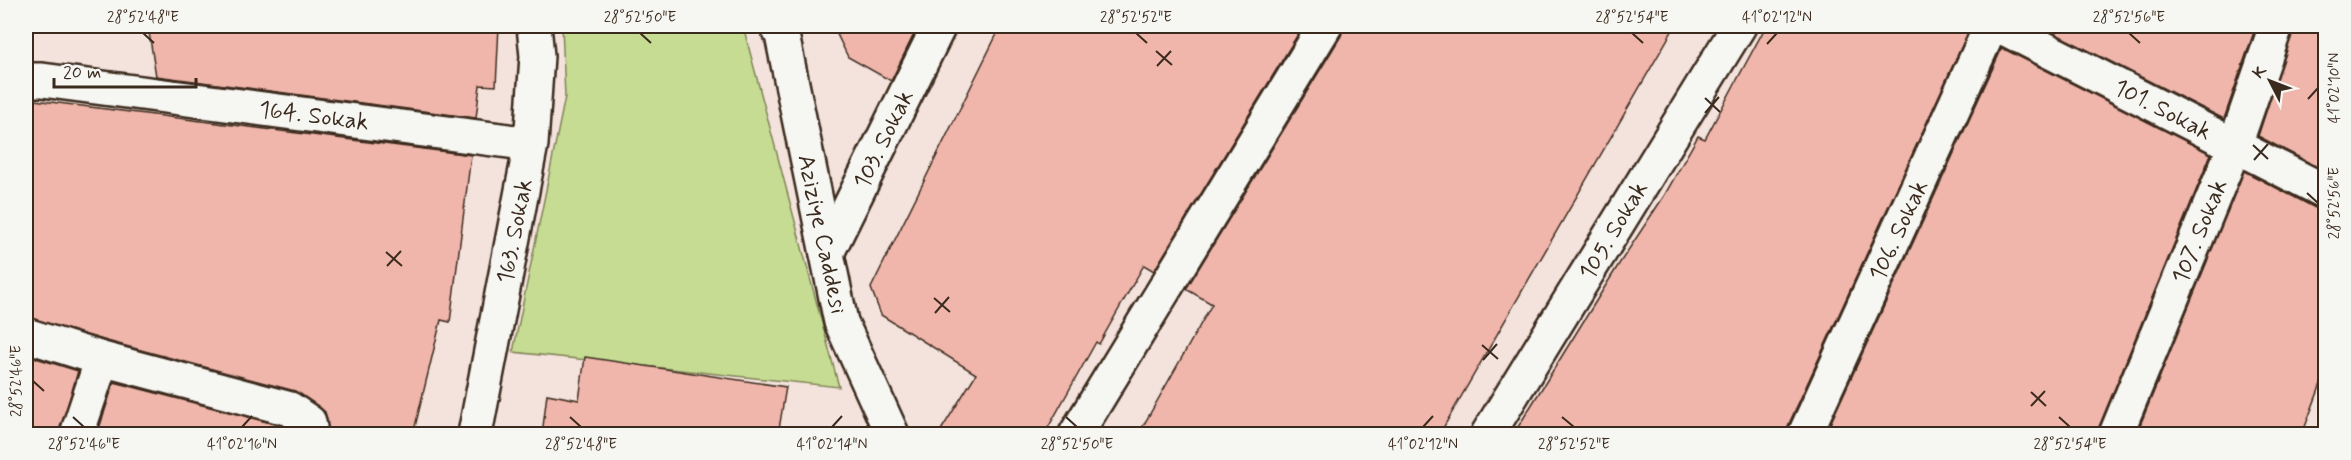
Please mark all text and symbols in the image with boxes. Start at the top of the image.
text: 28°52'48"E [107,8,179,28]
text: 28°52'50"E [604,8,677,28]
text: 28°52'52"E [1100,8,1172,28]
text: 28°52'54"E [1595,8,1669,28]
text: 41°02'12"N [1742,8,1812,28]
text: 28°52'56"E [2093,8,2165,28]
scale bar [54,51,196,89]
north arrow [2240,51,2300,111]
text: 41°02'10"N [2325,53,2345,123]
text: K [2248,60,2272,83]
text: 20 m [63,61,101,85]
street label: 101. Sokak [2108,72,2217,148]
street label: 103. Sokak [847,85,922,194]
street label: 164. Sokak [257,94,371,139]
street label: Aziziye Caddesi [789,152,854,317]
text: 28°52'56"E [2325,167,2345,239]
street label: 106. Sokak [1863,175,1936,286]
street label: 107. Sokak [2165,175,2235,288]
street label: 163. Sokak [490,176,541,286]
street label: 105. Sokak [1573,176,1656,286]
text: 28°52'46"E [7,345,27,417]
text: 28°52'46"E [48,435,120,455]
text: 41°02'16"N [207,435,277,455]
text: 28°52'48"E [545,435,617,455]
text: 41°02'14"N [797,435,868,455]
text: 28°52'50"E [1041,435,1114,455]
text: 41°02'12"N [1388,435,1458,455]
text: 28°52'52"E [1538,435,1610,455]
text: 28°52'54"E [2033,435,2107,455]

